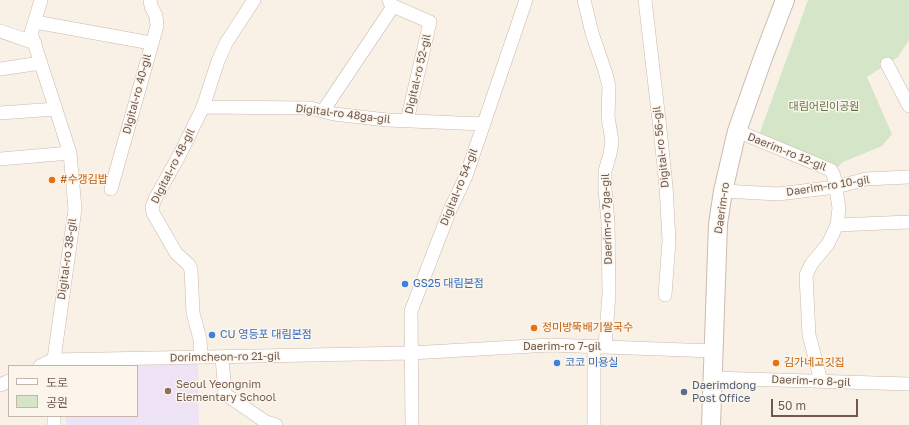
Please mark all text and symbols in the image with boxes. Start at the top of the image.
street label: Digital-ro 52-gil [402,33,434,115]
street label: Digital-ro 40-gil [120,52,154,136]
park label: 대림어린이공원 [789,100,859,114]
street label: Digital-ro 48ga-gil [295,102,391,126]
street label: Digital-ro 56-gil [650,105,672,189]
street label: Digital-ro 48-gil [148,126,198,206]
street label: Daerim-ro 12-gil [746,130,828,174]
street label: Digital-ro 54-gil [437,146,481,228]
place label: #수갱김밥 [60,173,108,187]
street label: Daerim-ro 7ga-gil [599,173,615,265]
street label: Daerim-ro 10-gil [785,173,871,199]
marker: #수갱김밥 [47,175,57,185]
street label: Daerim-ro [712,181,732,235]
street label: Digital-ro 38-gil [55,217,79,301]
place label: GS25 대림본점 [413,277,484,291]
marker: GS25 대림본점 [400,279,410,289]
place label: 정미방뚝배기쌀국수 [542,321,633,335]
marker: 정미방뚝배기쌀국수 [529,323,539,333]
place label: CU 영등포 대림본점 [220,328,312,342]
marker: CU 영등포 대림본점 [207,330,217,340]
street label: Daerim-ro 7-gil [523,340,601,354]
street label: Dorimcheon-ro 21-gil [170,349,280,365]
place label: 코코 미용실 [565,356,618,370]
place label: 김가네고깃집 [784,356,845,370]
marker: 코코 미용실 [552,358,562,368]
marker: 김가네고깃집 [771,358,781,368]
legend [8,365,138,417]
street label: Daerim-ro 8-gil [771,373,851,389]
text: 도로 [46,375,68,390]
place label: Seoul Yeongnim Elementary School [176,378,276,404]
place label: Daerimdong Post Office [692,379,756,405]
marker: Seoul Yeongnim Elementary School [163,386,173,396]
marker: Daerimdong Post Office [679,387,689,397]
scale bar [773,391,860,417]
text: 공원 [46,395,68,410]
text: 50 m [778,398,806,413]

